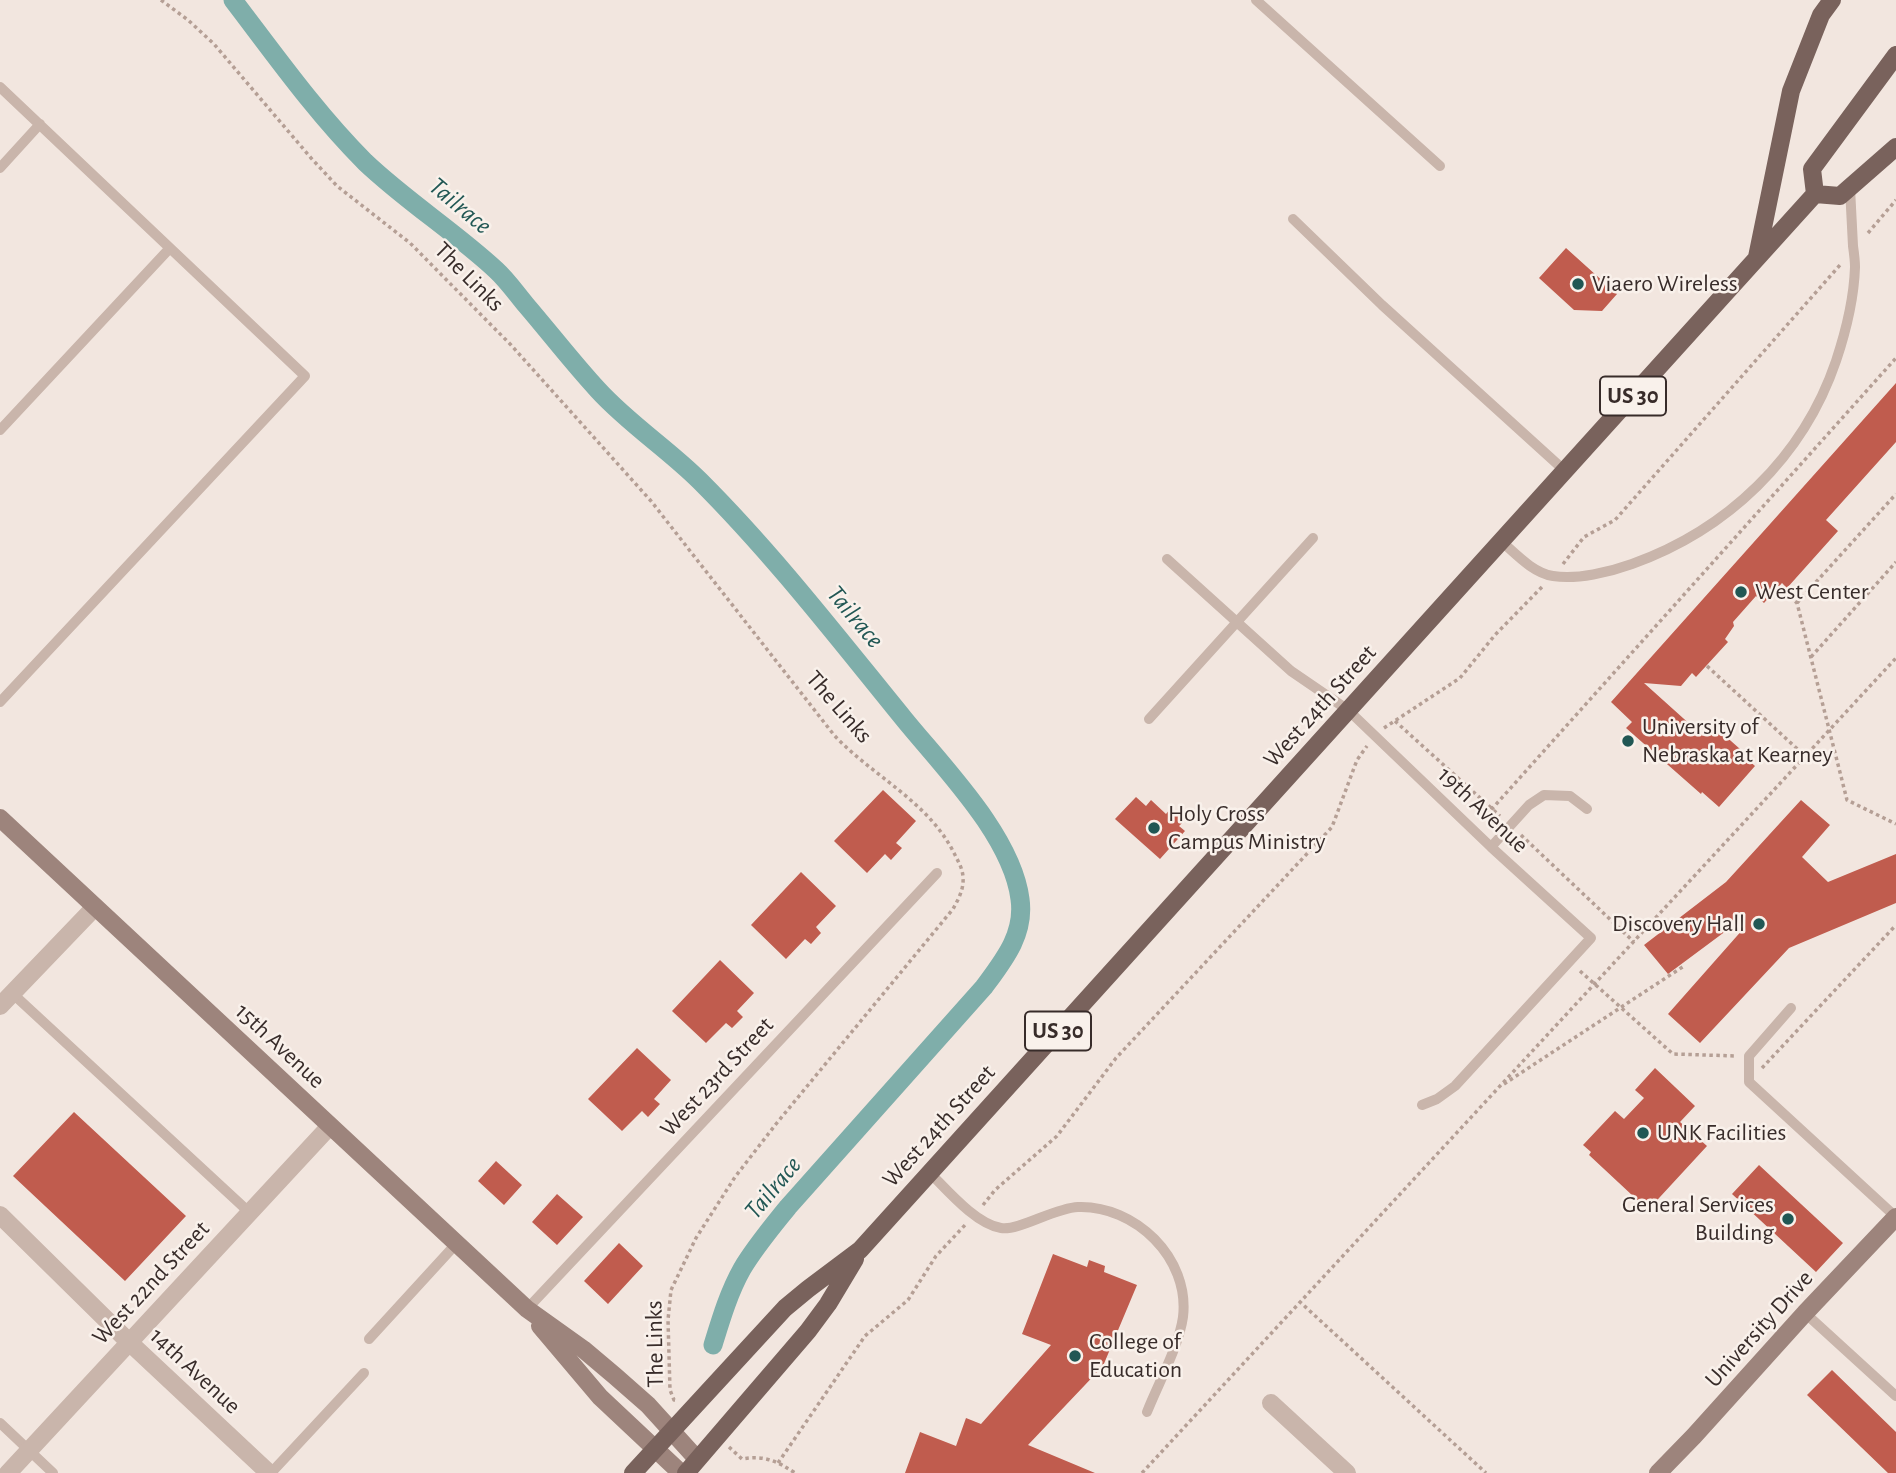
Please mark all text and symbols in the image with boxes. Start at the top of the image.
water label: Tailrace [422,171,498,241]
street label: The Links [428,236,510,318]
place label: Viaero Wireless [1592,270,1738,298]
marker: Viaero Wireless [1570,276,1586,292]
road number: US 30 [1600,376,1666,416]
place label: West Center [1755,578,1869,606]
water label: Tailrace [820,579,890,655]
marker: West Center [1733,584,1749,600]
street label: West 24th Street [1257,639,1383,773]
street label: The Links [800,665,878,749]
place label: University of Nebraska at Kearney [1642,713,1833,769]
marker: University of Nebraska at Kearney [1620,733,1636,749]
street label: 19th Avenue [1432,761,1534,859]
place label: Holy Cross Campus Ministry [1168,800,1326,856]
marker: Holy Cross Campus Ministry [1146,820,1162,836]
place label: Discovery Hall [1612,910,1745,938]
marker: Discovery Hall [1751,916,1767,932]
street label: 15th Avenue [229,997,331,1095]
street label: West 23rd Street [654,1011,780,1143]
road number: US 30 [1025,1012,1091,1050]
street label: West 24th Street [876,1059,1002,1193]
place label: UNK Facilities [1657,1119,1786,1147]
marker: UNK Facilities [1635,1125,1651,1141]
water label: Tailrace [738,1150,808,1226]
place label: General Services Building [1622,1191,1774,1247]
marker: General Services Building [1780,1211,1796,1227]
street label: West 22nd Street [86,1215,216,1351]
street label: University Drive [1699,1264,1819,1394]
street label: The Links [640,1300,670,1388]
street label: 14th Avenue [144,1322,246,1420]
place label: College of Education [1089,1328,1182,1384]
marker: College of Education [1067,1348,1083,1364]

